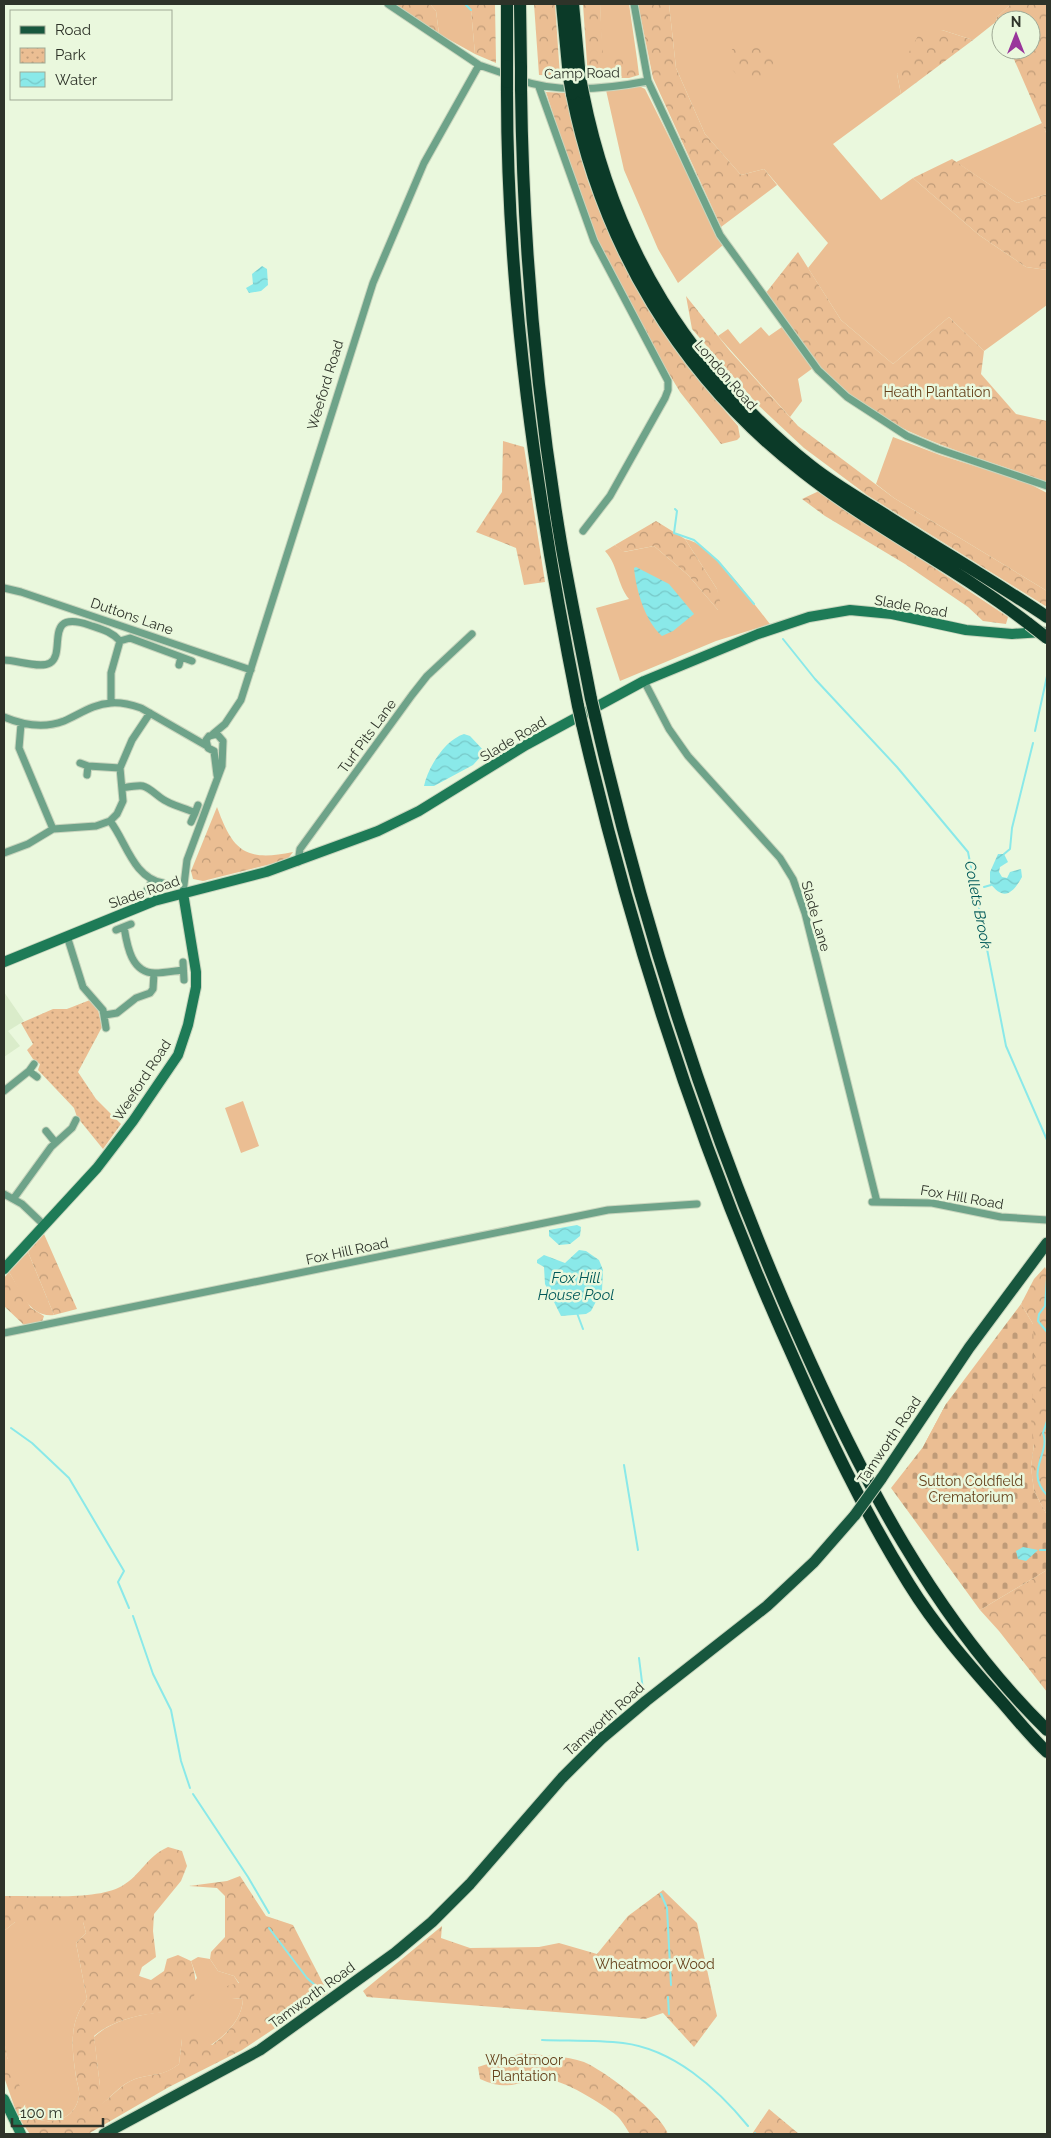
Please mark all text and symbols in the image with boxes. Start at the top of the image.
legend [10,10,172,100]
north arrow [991,10,1041,60]
text: N [1011,14,1021,30]
text: Road [55,21,91,39]
text: Park [55,46,86,64]
street label: Camp Road [544,64,620,82]
text: Water [55,71,98,89]
street label: London Road [691,337,761,413]
street label: Weeford Road [304,338,346,432]
park label: Heath Plantation [883,384,991,400]
street label: Slade Road [873,592,949,620]
street label: Duttons Lane [88,594,176,638]
street label: Turf Pits Lane [335,696,399,776]
street label: Slade Road [477,713,549,765]
water label: Collets Brook [961,859,995,951]
street label: Slade Road [106,872,182,912]
street label: Slade Lane [798,879,834,953]
street label: Weeford Road [110,1036,174,1124]
street label: Fox Hill Road [919,1182,1005,1212]
street label: Fox Hill Road [304,1234,390,1268]
water label: Fox Hill House Pool [538,1269,614,1304]
street label: Tamworth Road [854,1393,924,1487]
park label: Sutton Coldfield Crematorium [919,1473,1023,1505]
street label: Tamworth Road [561,1679,647,1759]
park label: Wheatmoor Wood [595,1956,715,1972]
street label: Tamworth Road [266,1959,358,2031]
park label: Wheatmoor Plantation [485,2052,563,2084]
scale bar [12,2096,104,2128]
text: 100 m [20,2104,62,2122]

